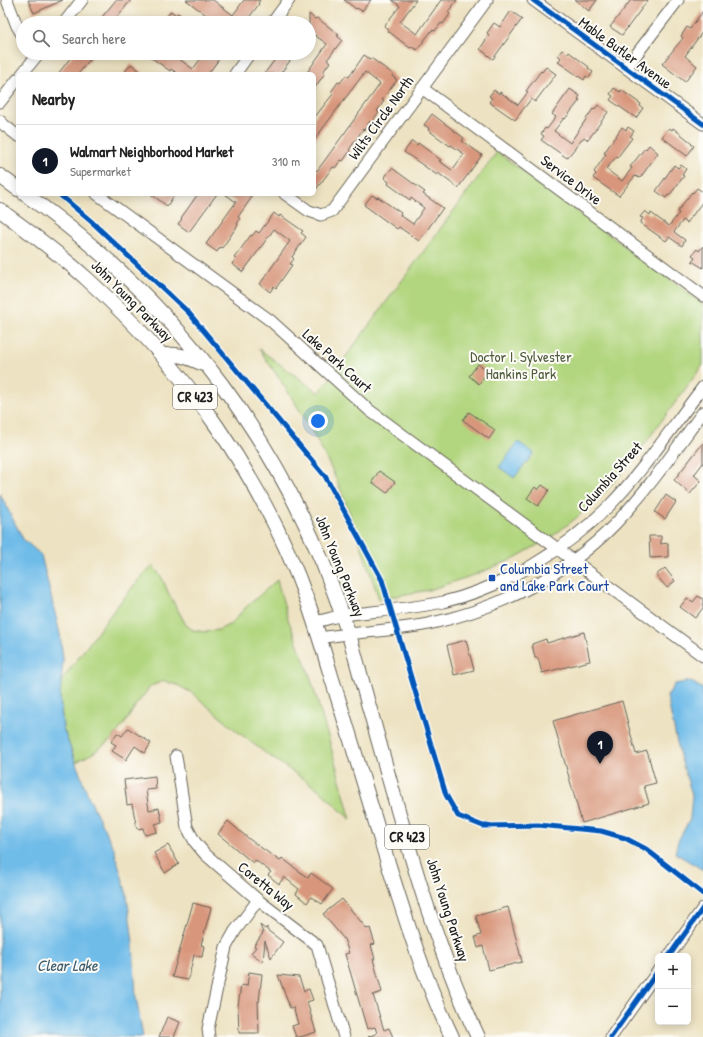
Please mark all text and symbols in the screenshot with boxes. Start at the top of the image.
street label: Mable Butler Avenue [574,12,676,94]
search box [16,16,316,60]
icon: search [30,27,52,49]
text: Search here [62,28,126,49]
street label: Wilts Circle North [343,72,418,164]
text: Nearby [32,87,75,110]
text: Walmart Neighborhood Market [70,141,234,162]
street label: Service Drive [536,150,606,210]
text: 1 [43,152,47,170]
text: 310 m [272,152,300,170]
text: Supermarket [70,162,131,180]
street label: John Young Parkway [87,255,178,346]
street label: Lake Park Court [298,324,377,398]
park label: Doctor I. Sylvester Hankins Park [470,346,572,384]
road number: CR 423 [173,385,217,409]
your location [308,411,328,431]
street label: Columbia Street [572,436,648,516]
street label: John Young Parkway [311,512,370,620]
place label: Columbia Street and Lake Park Court [500,558,610,596]
marker: Columbia Street and Lake Park Court [487,573,497,583]
pin: 1 [587,731,613,764]
road number: CR 423 [385,825,429,849]
street label: John Young Parkway [422,855,475,964]
street label: Coretta Way [234,856,299,915]
map controls [655,953,691,1025]
button: + [655,953,691,989]
water label: Clear Lake [37,954,98,976]
button: − [655,989,691,1025]

